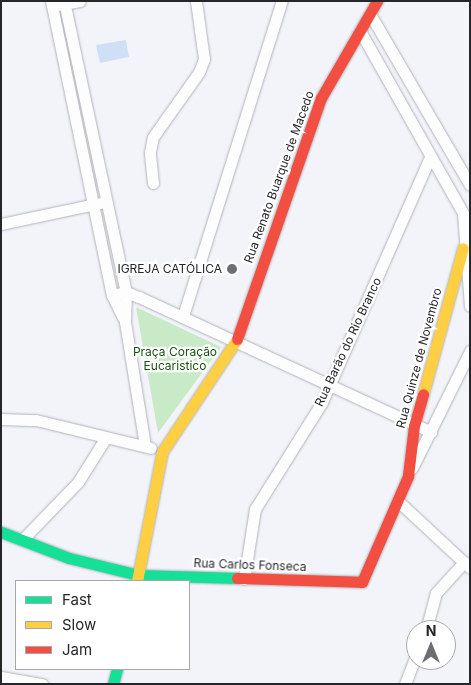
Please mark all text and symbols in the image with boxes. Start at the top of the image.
street label: Rua Renato Buarque de Macedo [241,89,317,265]
place label: IGREJA CATÓLICA [117,262,222,276]
marker: IGREJA CATÓLICA [226,263,238,275]
street label: Rua Barão do Rio Branco [312,275,384,409]
street label: Rua Quinze de Novembro [393,286,445,430]
park label: Praça Coração Eucaristico [133,345,217,373]
street label: Rua Carlos Fonseca [193,556,307,574]
legend [15,580,190,670]
text: Fast [62,590,92,609]
text: Slow [62,615,96,634]
north arrow [406,620,456,670]
text: N [426,622,436,639]
text: Jam [62,640,92,659]

